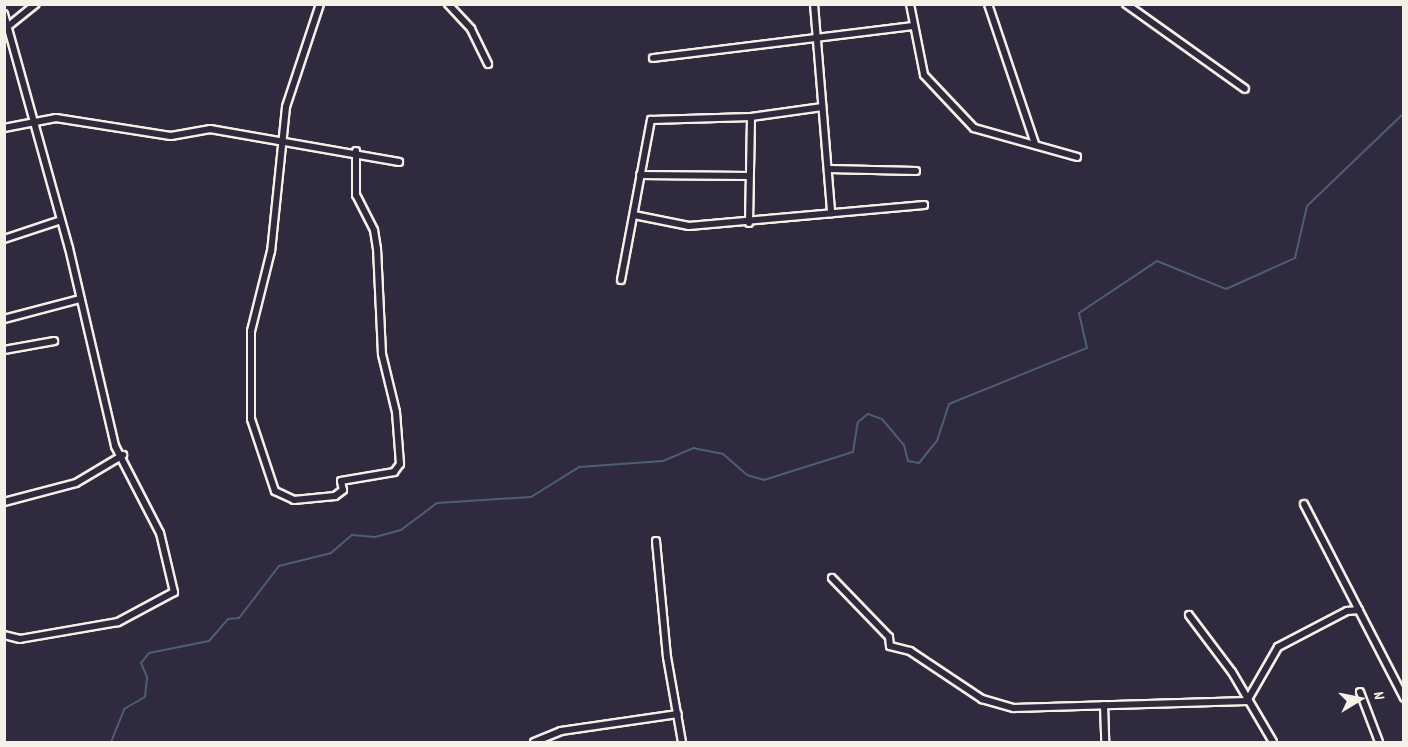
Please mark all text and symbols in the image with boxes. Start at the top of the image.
north arrow [1330,669,1390,729]
text: N [1366,690,1390,702]

